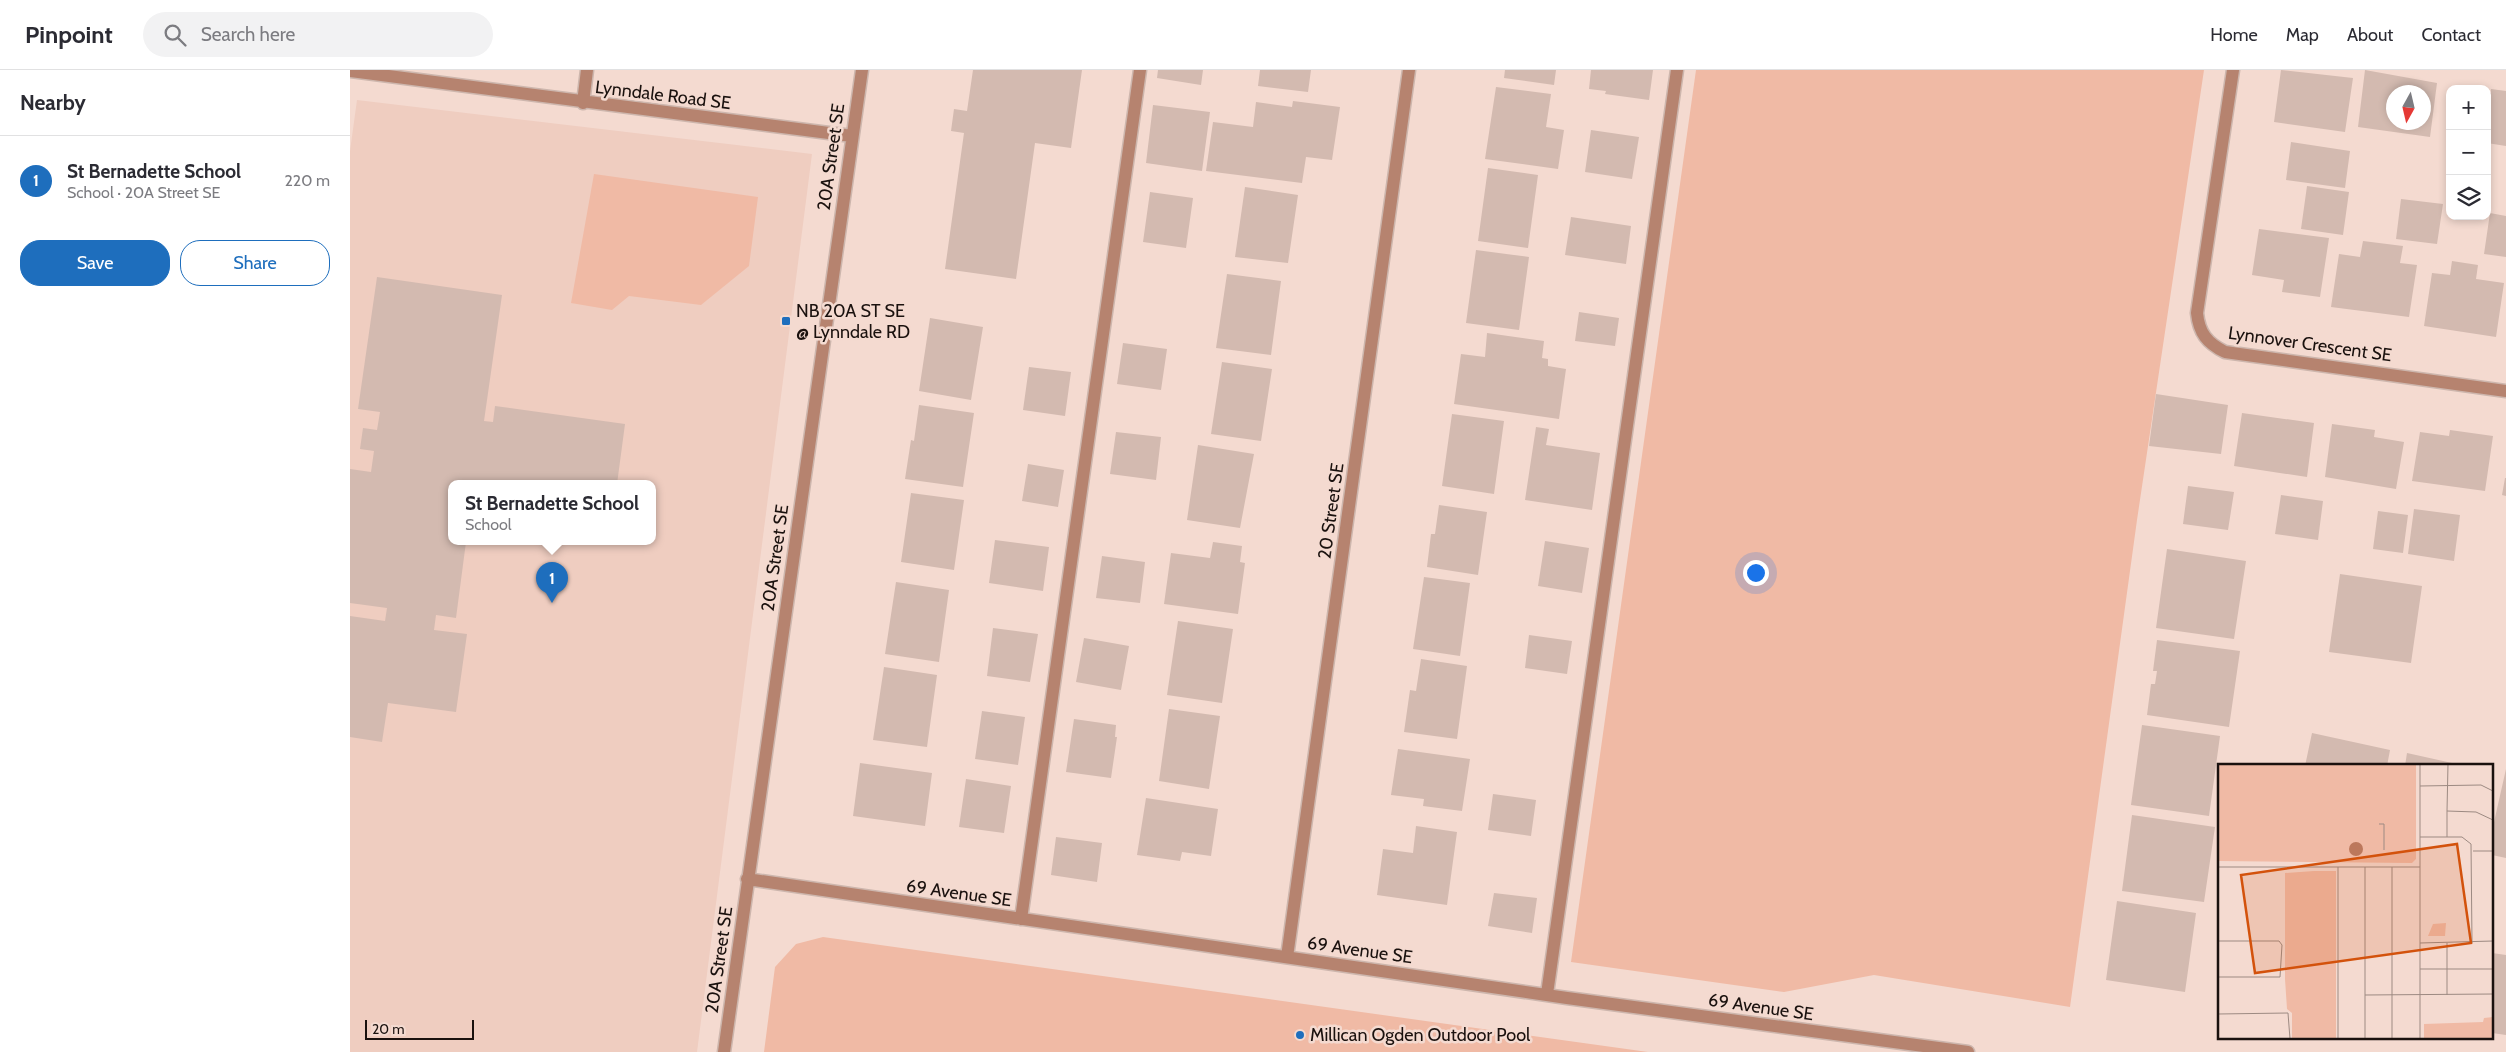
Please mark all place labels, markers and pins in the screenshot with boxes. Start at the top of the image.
place label: NB 20A ST SE @ Lynndale RD [796,300,910,343]
marker: NB 20A ST SE @ Lynndale RD [780,315,792,327]
pin: 1 [536,562,568,603]
place label: Millican Ogden Outdoor Pool [1310,1024,1531,1046]
marker: Millican Ogden Outdoor Pool [1294,1029,1306,1041]

